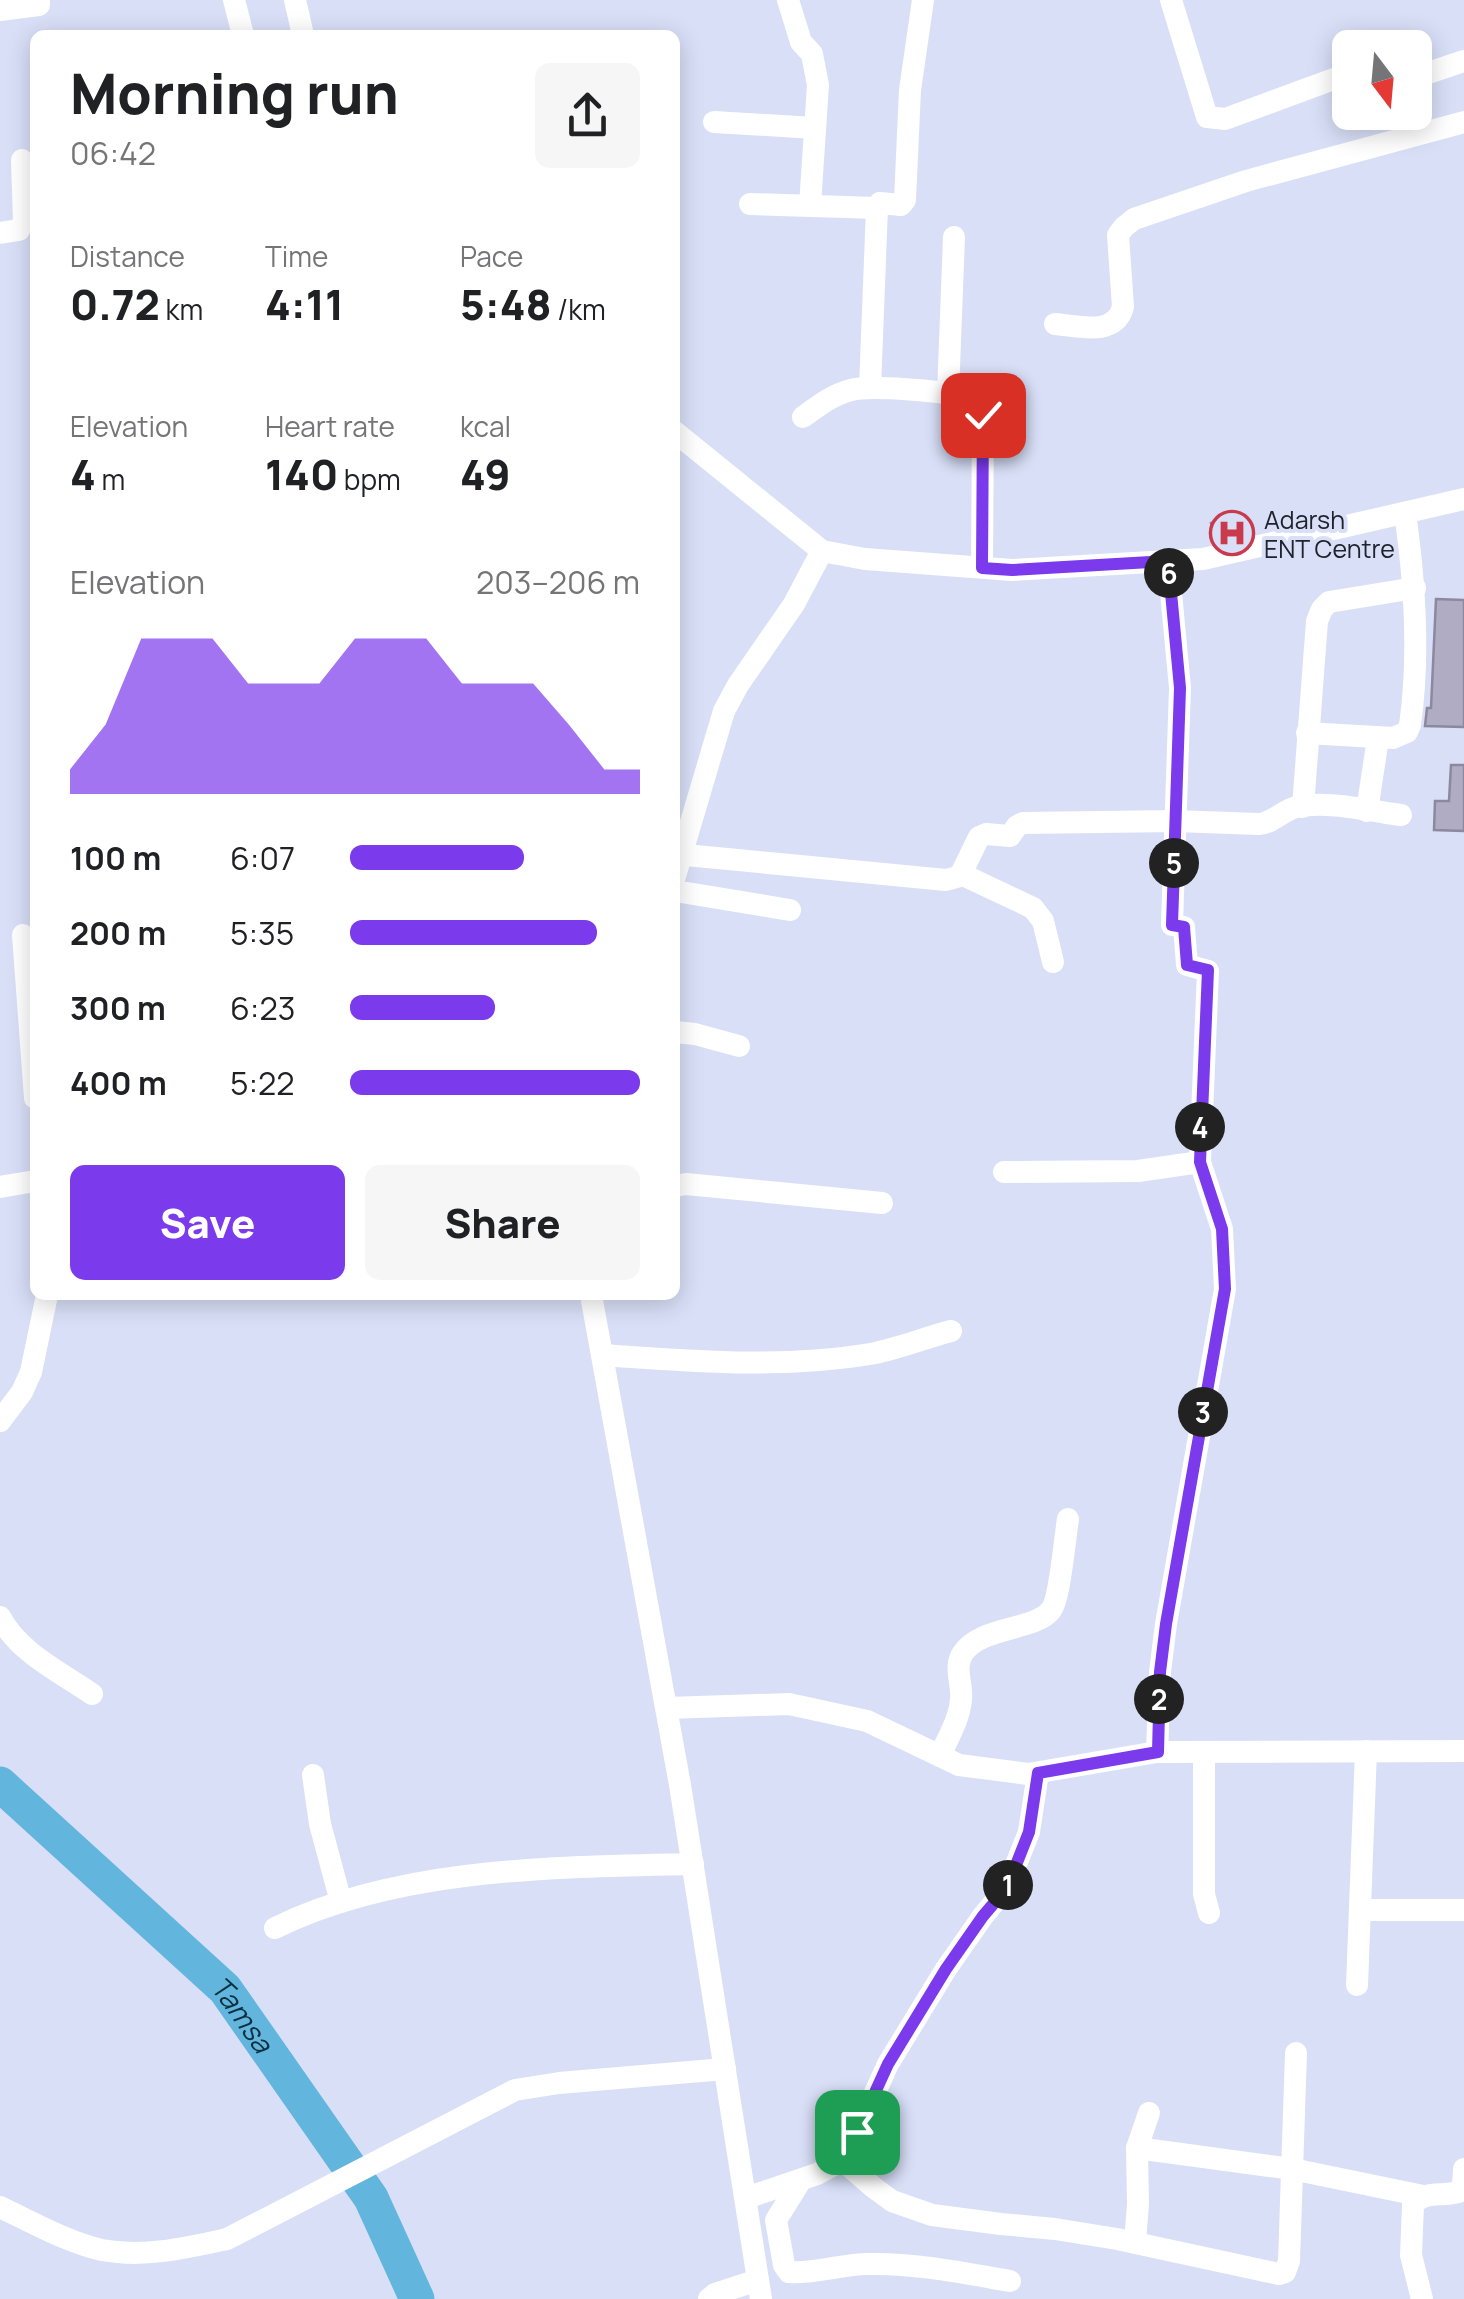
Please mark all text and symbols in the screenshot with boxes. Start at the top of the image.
north arrow [1332,30,1432,130]
map controls [1332,30,1432,130]
text: Morning run [70,55,399,131]
button: share [535,63,640,168]
text: 06:42 [70,131,156,175]
text: Distance [70,237,185,275]
text: Time [265,237,328,275]
text: Pace [460,237,523,275]
text: 0.72 [70,275,160,333]
text: 4:11 [265,275,344,333]
text: 5:48 [460,275,552,333]
text: km [160,290,203,328]
text: /km [552,290,606,328]
pin [941,373,1026,458]
icon: check [956,388,1011,443]
text: Elevation [70,407,188,445]
text: Heart rate [265,407,395,445]
text: kcal [460,407,511,445]
text: 4 [70,445,96,503]
text: 140 [265,445,338,503]
text: 49 [460,445,511,503]
text: m [96,460,125,498]
text: bpm [338,460,401,498]
place label: Adarsh ENT Centre [1264,502,1395,566]
hospital icon: Adarsh ENT Centre [1209,510,1255,556]
pin: 6 [1144,548,1194,598]
text: 6 [1160,554,1178,592]
text: Elevation [70,560,205,604]
text: 203–206 m [476,560,640,604]
text: 100 m [70,836,161,880]
text: 6:07 [230,836,295,880]
pin: 5 [1149,838,1199,888]
text: 5 [1166,844,1182,882]
text: 200 m [70,911,166,955]
text: 5:35 [230,911,294,955]
text: 300 m [70,986,166,1030]
text: 6:23 [230,986,295,1030]
text: 400 m [70,1061,167,1105]
text: 5:22 [230,1061,295,1105]
pin: 4 [1175,1102,1225,1152]
text: 4 [1191,1108,1209,1146]
button: Save [70,1165,345,1280]
button: Share [365,1165,640,1280]
pin: 3 [1178,1387,1228,1437]
text: 3 [1195,1393,1211,1431]
pin: 2 [1134,1674,1184,1724]
text: 2 [1151,1680,1167,1718]
pin: 1 [983,1860,1033,1910]
text: 1 [1002,1866,1014,1904]
water label: Tamsa [204,1967,283,2061]
pin [815,2090,900,2175]
icon: arrive [830,2105,885,2160]

